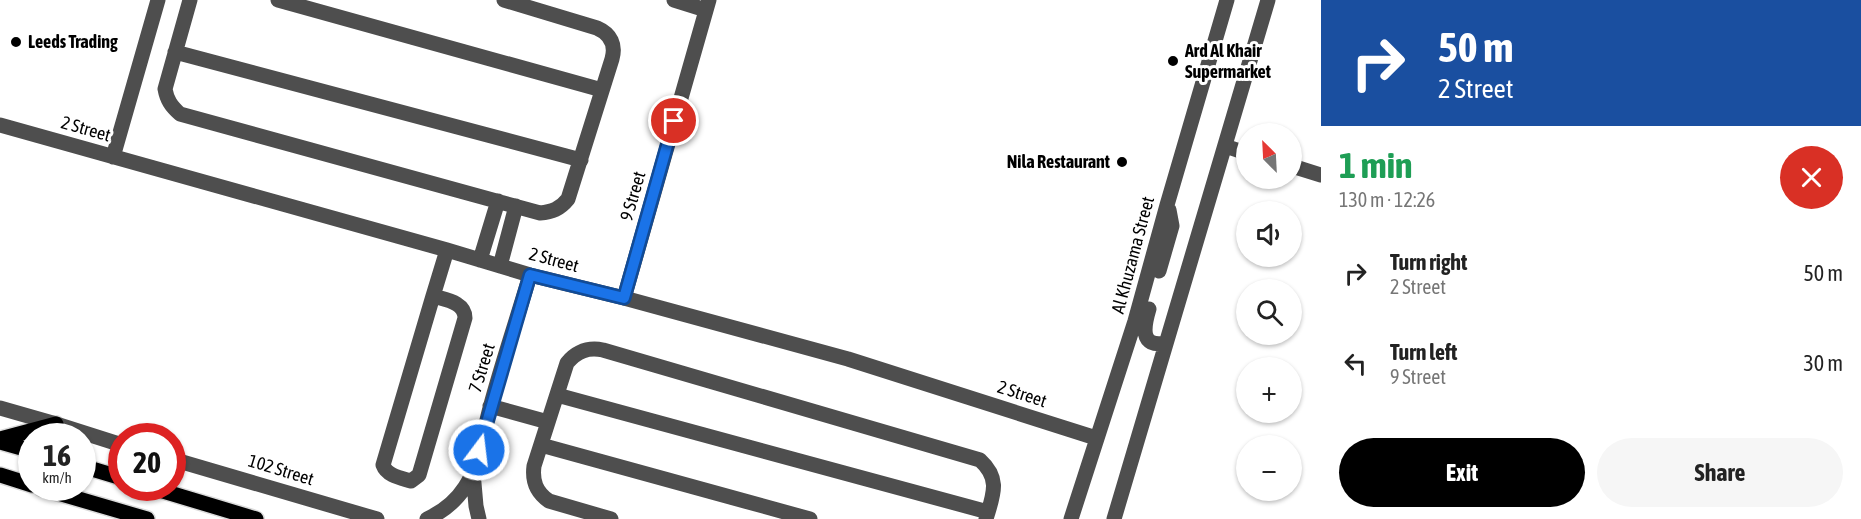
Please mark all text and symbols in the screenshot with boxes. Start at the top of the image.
text: 50 m [1438,23,1513,71]
icon: right [1339,24,1417,102]
place label: Leeds Trading [28,31,118,52]
marker: Leeds Trading [9,35,23,49]
place label: Ard Al Khair Supermarket [1184,40,1272,82]
marker: Ard Al Khair Supermarket [1166,54,1180,68]
text: 2 Street [1438,73,1514,104]
pin [648,95,699,146]
icon: arrive [657,104,690,137]
street label: 2 Street [59,111,113,146]
north arrow [1236,123,1302,189]
map controls [1236,123,1302,501]
text: 1 min [1339,144,1413,186]
button: close [1780,146,1843,209]
place label: Nila Restaurant [1007,151,1111,172]
marker: Nila Restaurant [1115,155,1129,169]
street label: 9 Street [615,169,650,223]
text: 130 m · 12:26 [1339,188,1435,211]
street label: Al Khuzama Street [1107,194,1158,316]
button: sound [1236,201,1302,267]
street label: 2 Street [527,243,581,276]
text: Turn right [1390,249,1467,275]
icon: right [1339,257,1372,290]
text: 50 m [1803,260,1843,286]
text: 2 Street [1390,275,1446,298]
button: search [1236,279,1302,345]
text: Turn left [1390,339,1457,365]
street label: 7 Street [464,341,499,395]
icon: left [1339,347,1372,380]
text: 30 m [1803,350,1843,376]
button: + [1236,357,1302,423]
text: 9 Street [1390,365,1446,388]
street label: 2 Street [995,376,1049,411]
position arrow [447,418,511,482]
speed limit sign: 20 [108,423,186,501]
button: − [1236,435,1302,501]
text: 16 [43,438,71,472]
button: Exit [1339,438,1585,507]
button: Share [1597,438,1843,507]
street label: 102 Street [246,450,316,489]
text: km/h [42,469,72,486]

